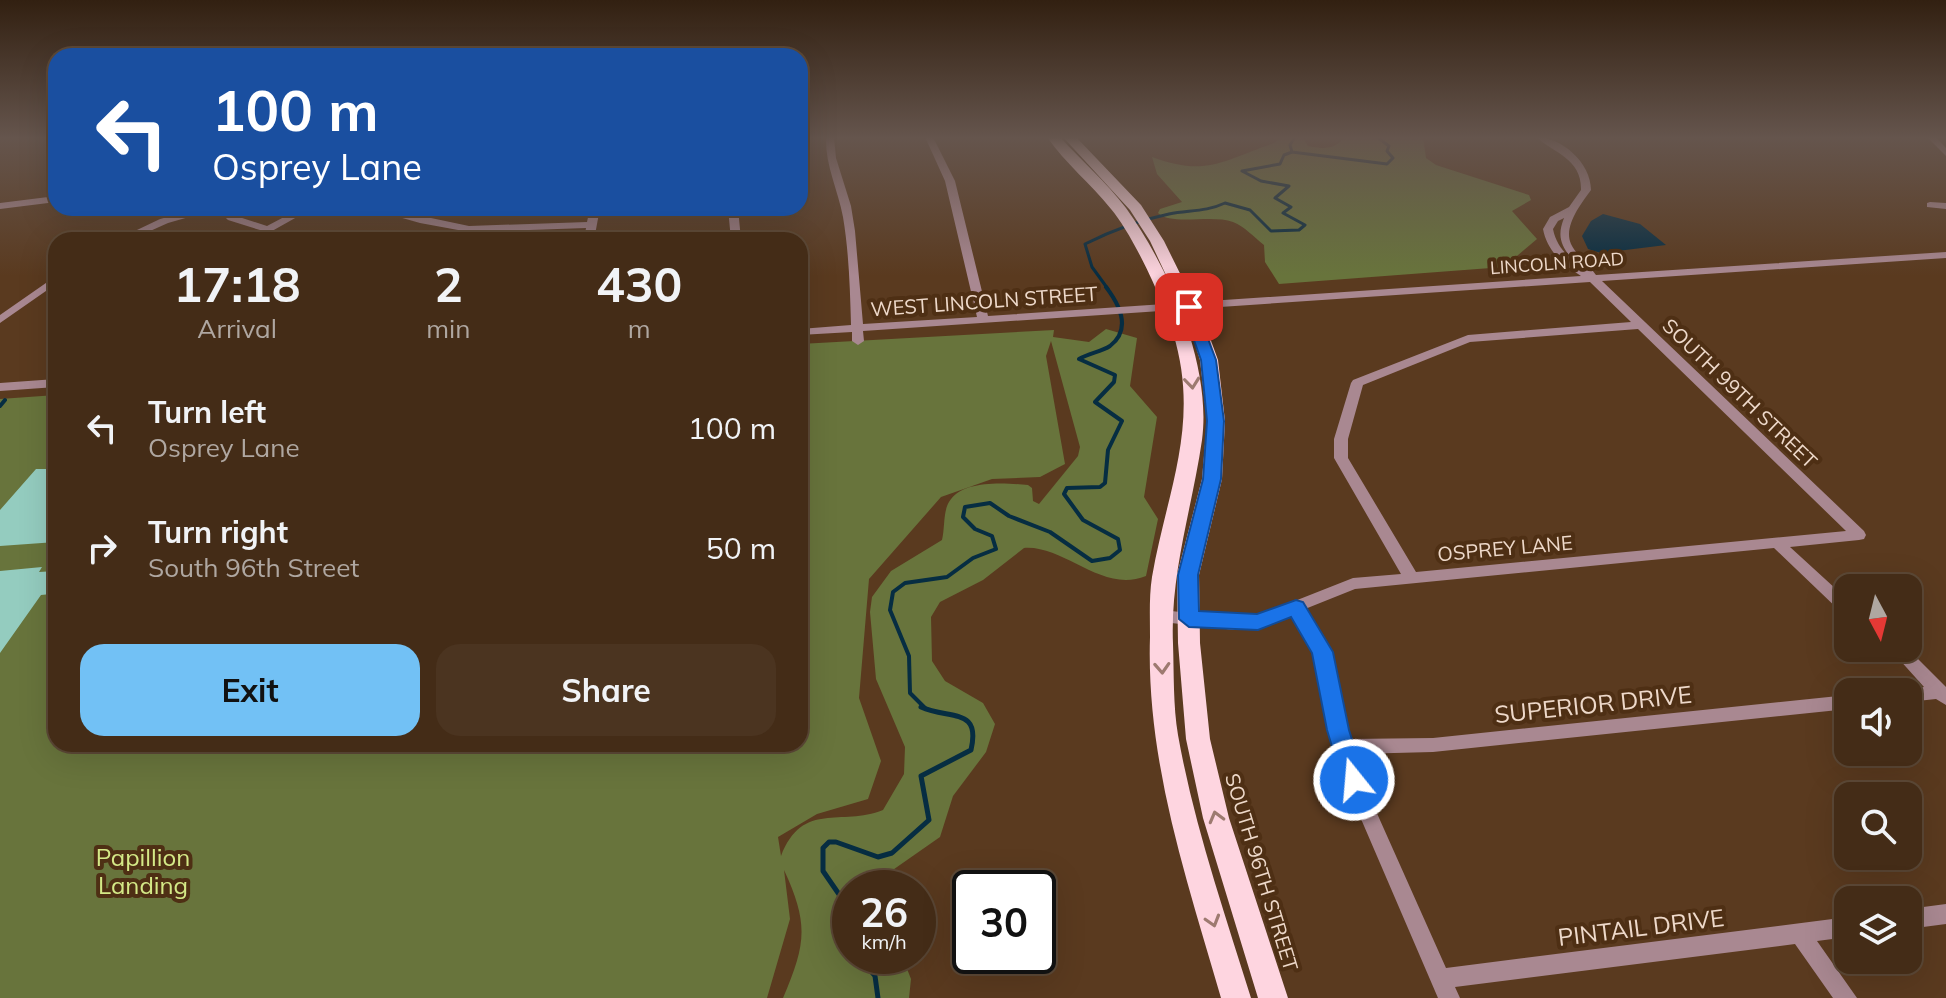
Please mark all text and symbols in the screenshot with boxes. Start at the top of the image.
text: 100 m [212,75,379,145]
icon: left [80,80,184,184]
text: Osprey Lane [212,144,422,189]
street label: LINCOLN ROAD [1489,247,1625,279]
text: 17:18 [174,254,301,314]
text: 2 [434,254,463,314]
text: 430 [596,254,682,314]
pin [1155,273,1223,341]
street label: WEST LINCOLN STREET [870,281,1098,321]
icon: arrive [1167,285,1211,329]
text: Arrival [197,312,277,345]
text: min [426,312,470,345]
text: m [628,312,651,345]
street label: SOUTH 99TH STREET [1658,313,1822,473]
one-way arrow [1184,377,1201,390]
text: Turn left [148,393,266,431]
icon: left [80,406,124,450]
text: 100 m [688,409,776,447]
text: Osprey Lane [148,431,300,464]
text: Turn right [148,513,288,551]
icon: right [80,526,124,570]
text: 50 m [706,529,776,567]
street label: OSPREY LANE [1436,530,1574,566]
text: South 96th Street [148,551,359,584]
north arrow [1834,574,1922,662]
map controls [1834,574,1922,974]
button: Exit [80,644,420,736]
button: Share [436,644,776,736]
one-way arrow [1153,662,1170,675]
button: sound [1834,678,1922,766]
street label: SUPERIOR DRIVE [1493,679,1693,729]
position arrow [1312,738,1396,822]
street label: SOUTH 96TH STREET [1220,770,1304,974]
button: search [1834,782,1922,870]
one-way arrow [1209,810,1225,824]
park label: Papillion Landing [96,842,190,900]
speed limit sign: 30 [952,870,1056,974]
button: layers [1834,886,1922,974]
text: 26 [860,887,908,937]
street label: PINTAIL DRIVE [1556,902,1726,952]
one-way arrow [1204,914,1220,928]
text: km/h [861,929,907,954]

